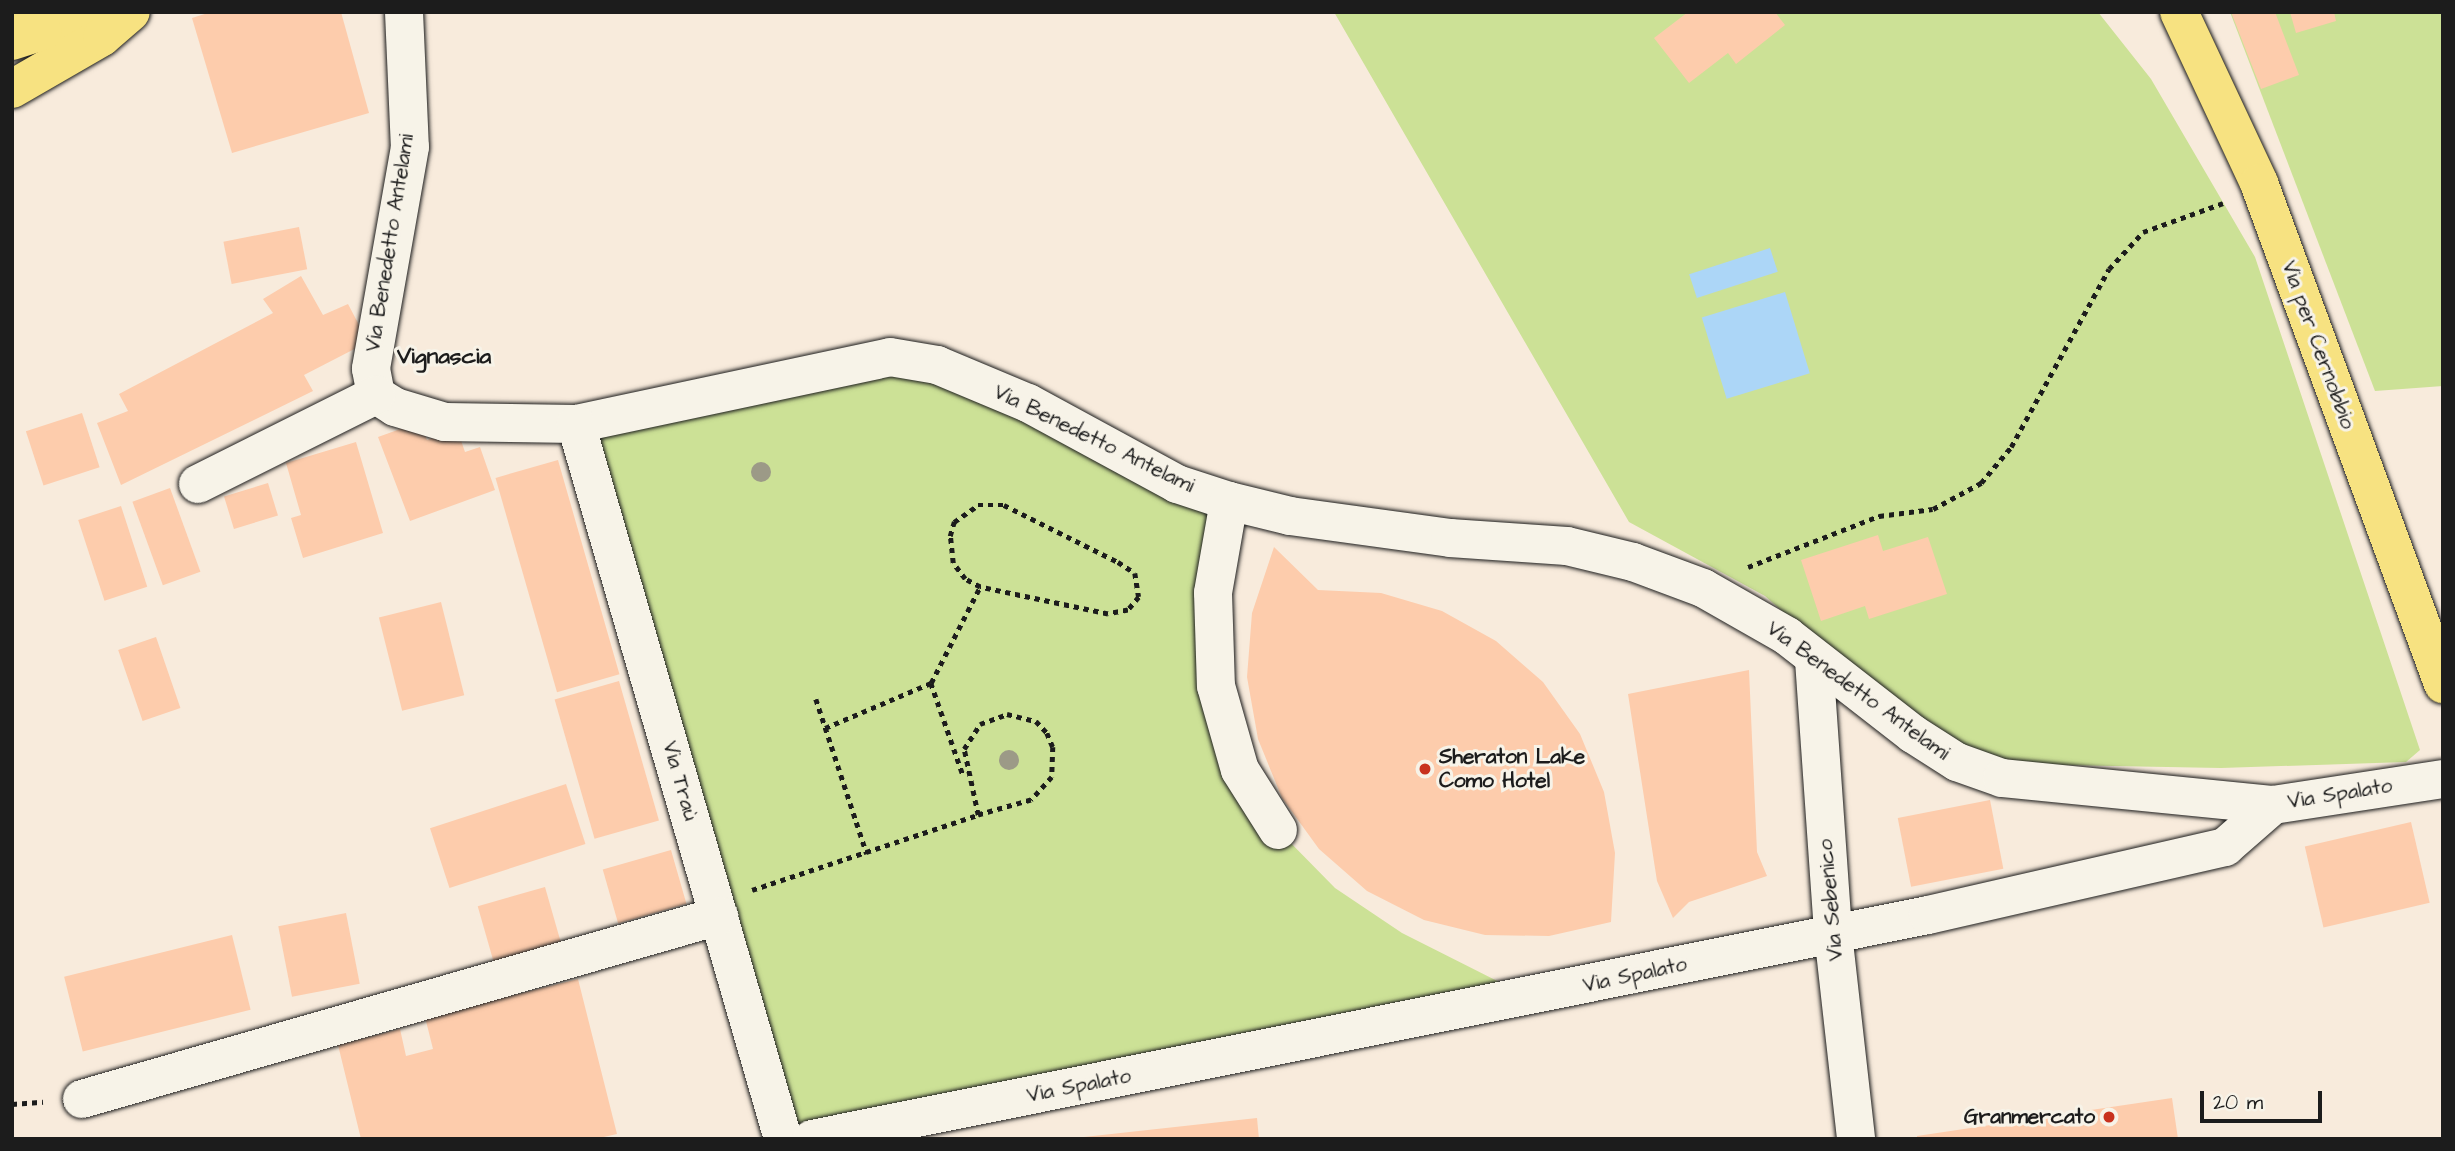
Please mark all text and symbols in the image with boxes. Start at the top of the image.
street label: Via Benedetto Antelami [360,132,420,354]
street label: Via per Cernobbio [2276,257,2360,433]
district label: Vignascia [397,342,491,370]
street label: Via Benedetto Antelami [990,379,1198,499]
street label: Via Benedetto Antelami [1762,616,1954,766]
street label: Via Traù [657,738,703,824]
place label: Sheraton Lake Como Hotel [1439,744,1585,794]
marker: Sheraton Lake Como Hotel [1417,761,1433,777]
street label: Via Spalato [2286,773,2394,815]
street label: Via Sebenico [1813,838,1849,962]
street label: Via Spalato [1581,952,1689,998]
street label: Via Spalato [1025,1064,1133,1108]
scale bar [2203,1078,2326,1122]
text: 20 m [2213,1088,2263,1117]
place label: Granmercato [1964,1104,2095,1130]
marker: Granmercato [2101,1109,2117,1125]

